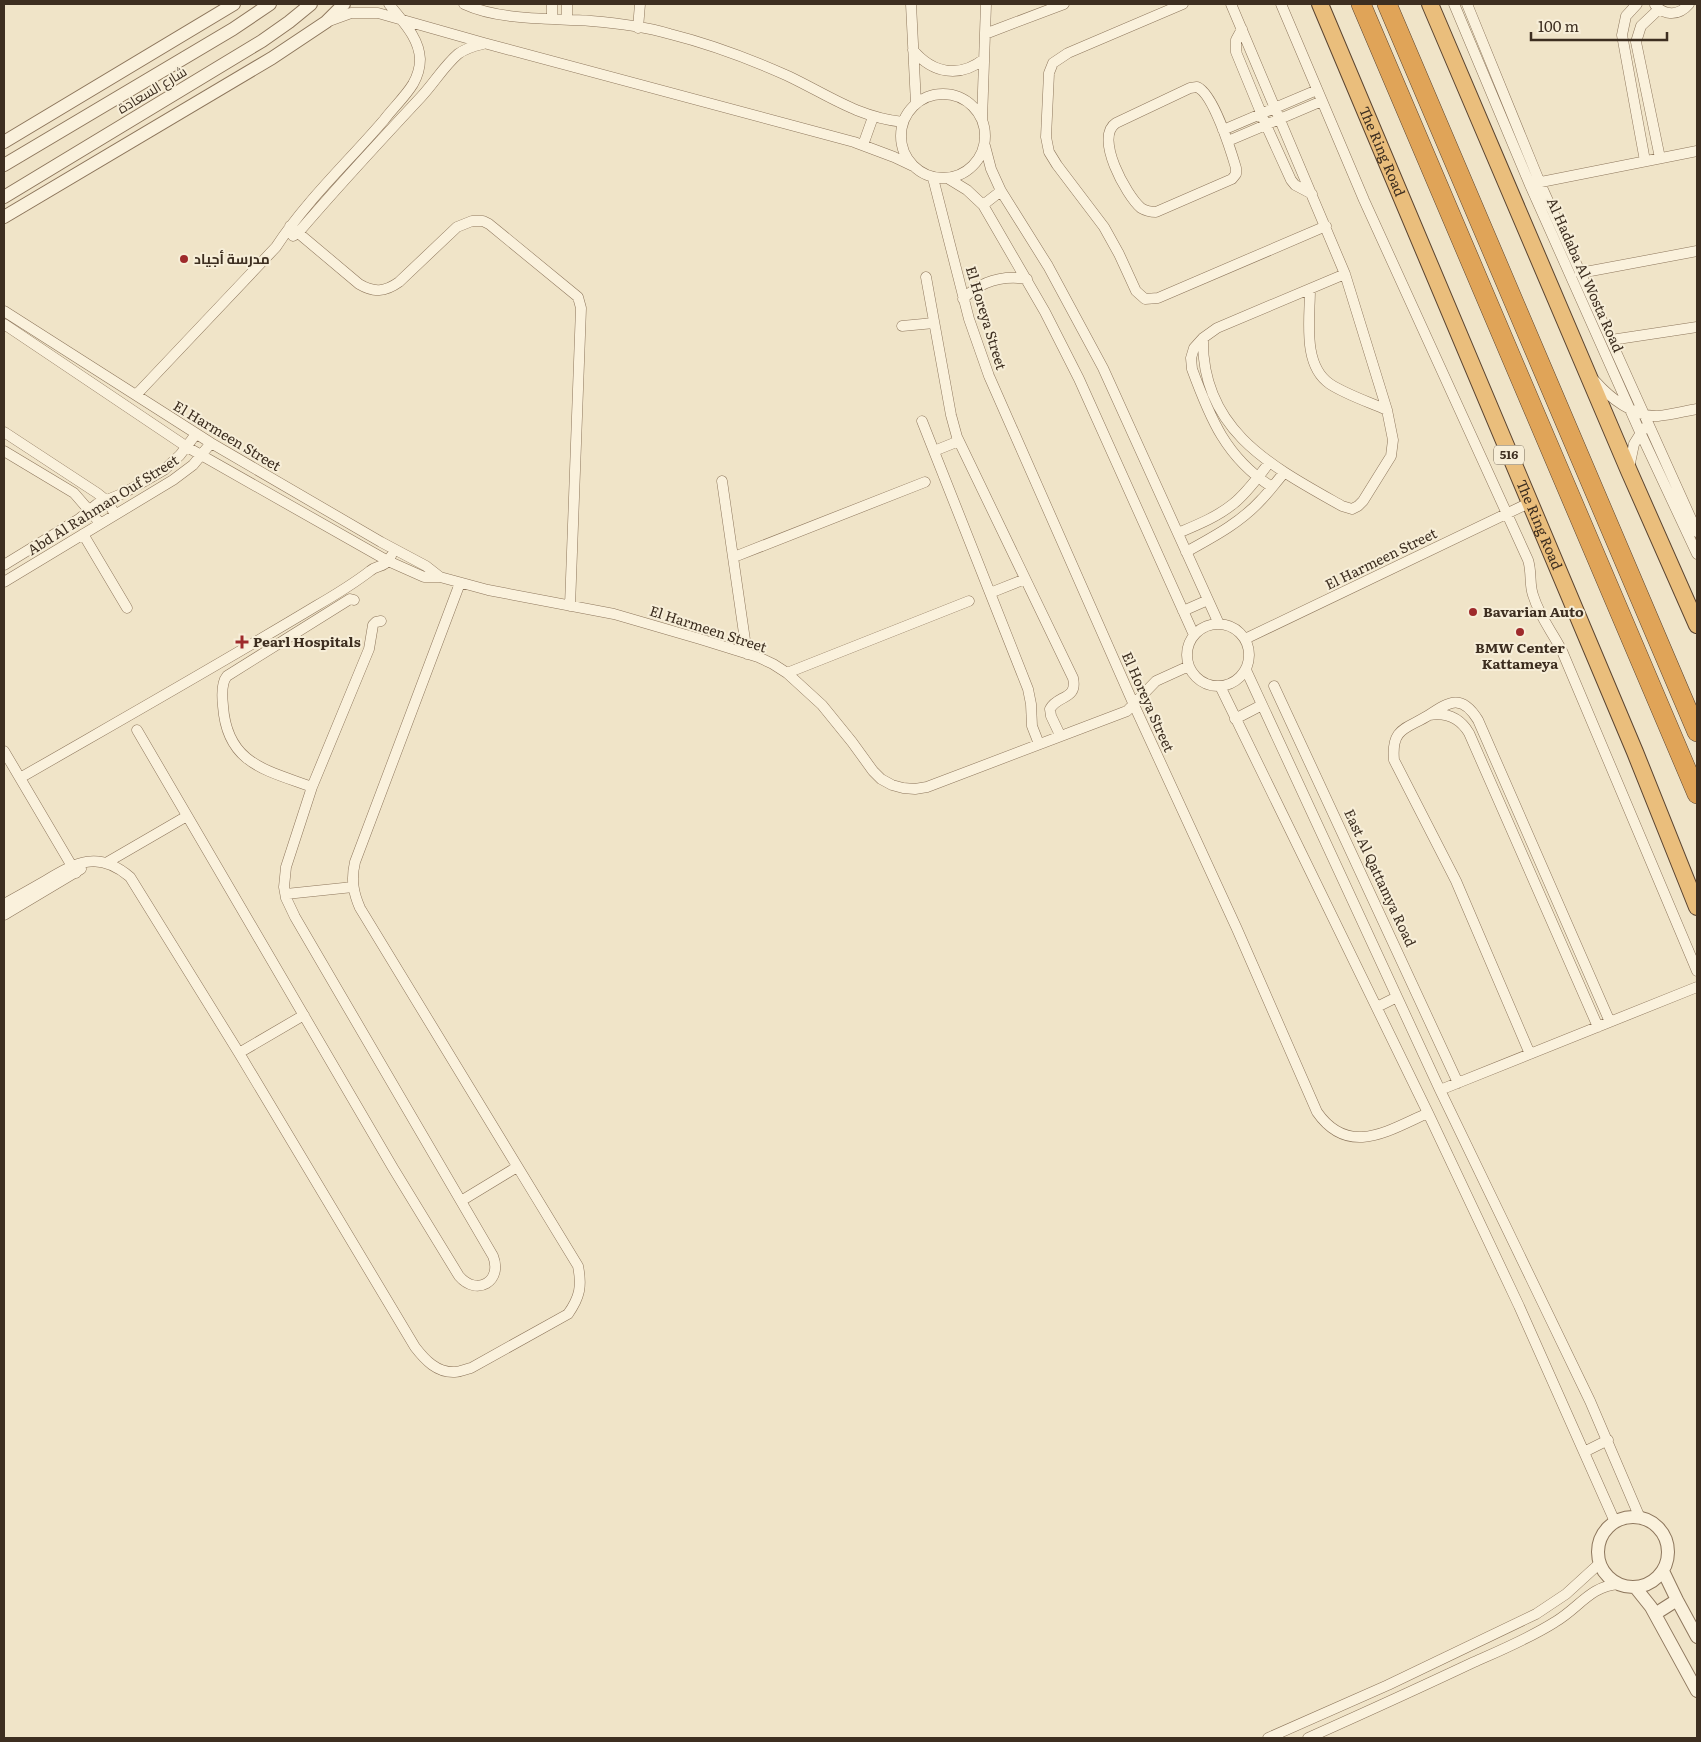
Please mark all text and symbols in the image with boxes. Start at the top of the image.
scale bar [1531,10,1667,42]
text: 100 m [1538,14,1579,37]
street label: شارع السعادة [113,61,190,118]
street label: The Ring Road [1355,103,1411,200]
street label: Al Hadaba Al Wosta Road [1543,194,1629,355]
place label: مدرسة أجياد [194,248,270,268]
marker: مدرسة أجياد [178,253,190,265]
street label: El Horeya Street [962,263,1012,372]
street label: El Harmeen Street [170,395,285,475]
road number: 516 [1494,446,1524,464]
street label: Abd Al Rahman Ouf Street [23,449,182,559]
street label: The Ring Road [1512,476,1568,573]
street label: El Harmeen Street [1321,522,1440,594]
street label: El Harmeen Street [647,600,770,657]
place label: Bavarian Auto [1483,601,1584,621]
marker: Bavarian Auto [1467,606,1479,618]
marker: BMW Center Kattameya [1514,626,1526,638]
place label: Pearl Hospitals [253,631,361,651]
marker: Pearl Hospitals [235,635,249,649]
place label: BMW Center Kattameya [1475,637,1565,673]
street label: El Horeya Street [1118,648,1180,755]
street label: East Al Qattamya Road [1340,805,1422,950]

